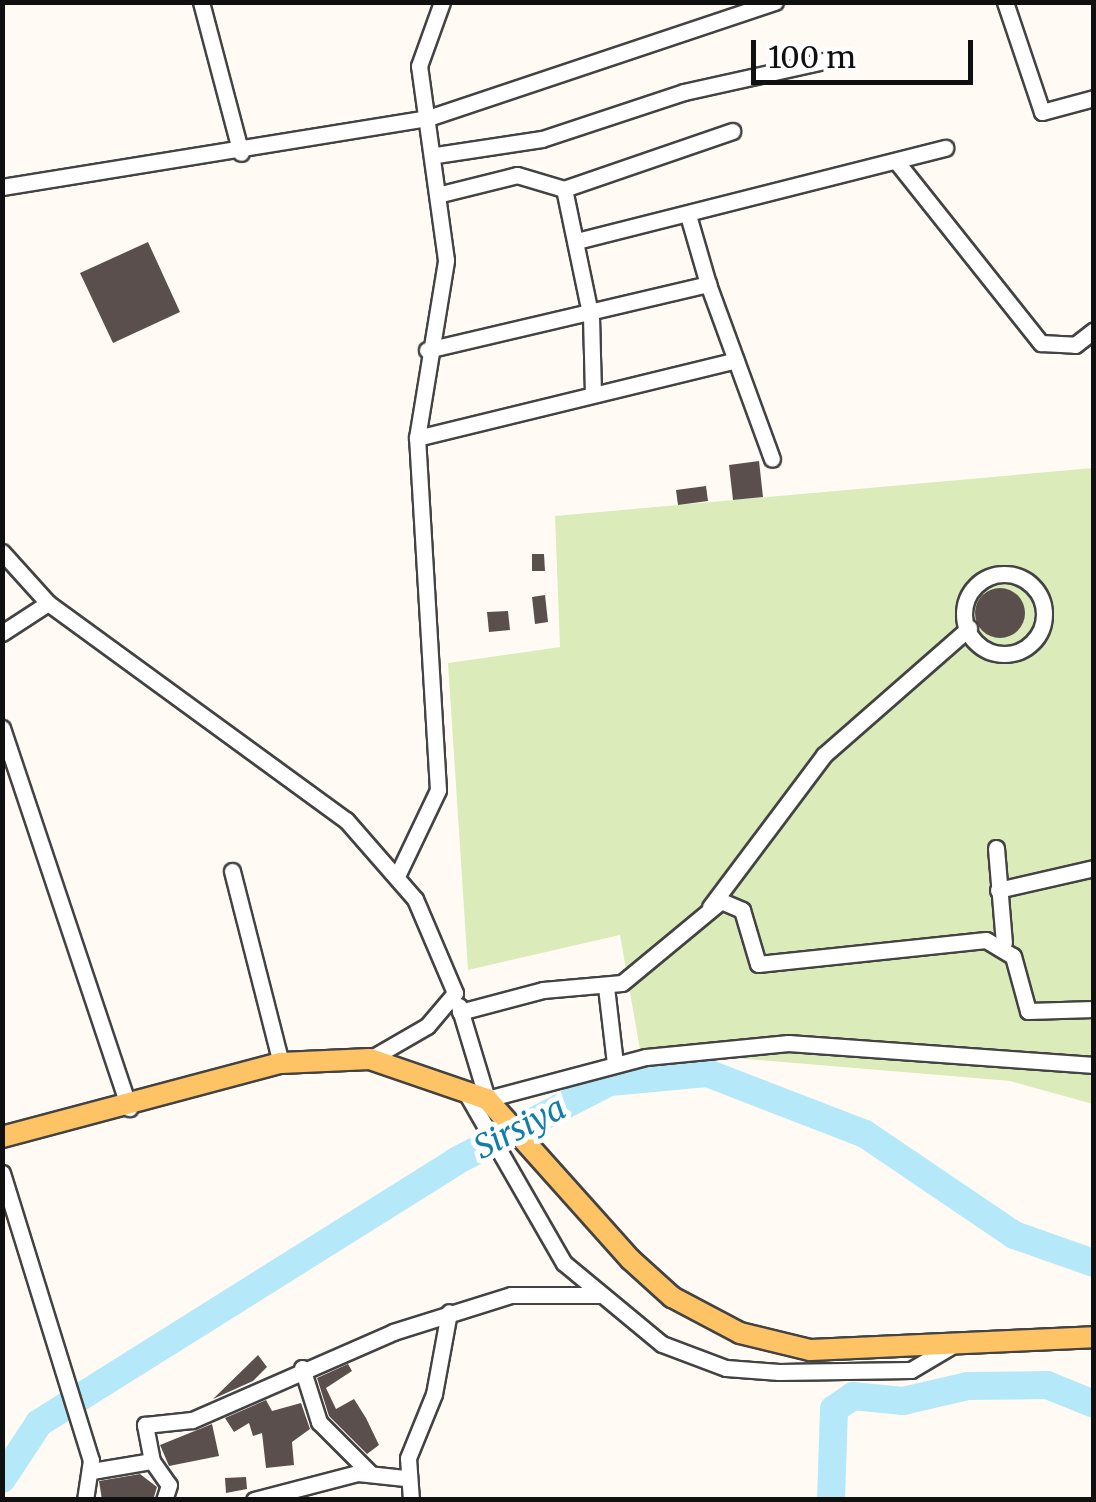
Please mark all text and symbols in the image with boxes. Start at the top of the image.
scale bar [756,20,978,82]
text: 100 m [768,38,856,76]
water label: Sirsiya [468,1089,572,1167]

